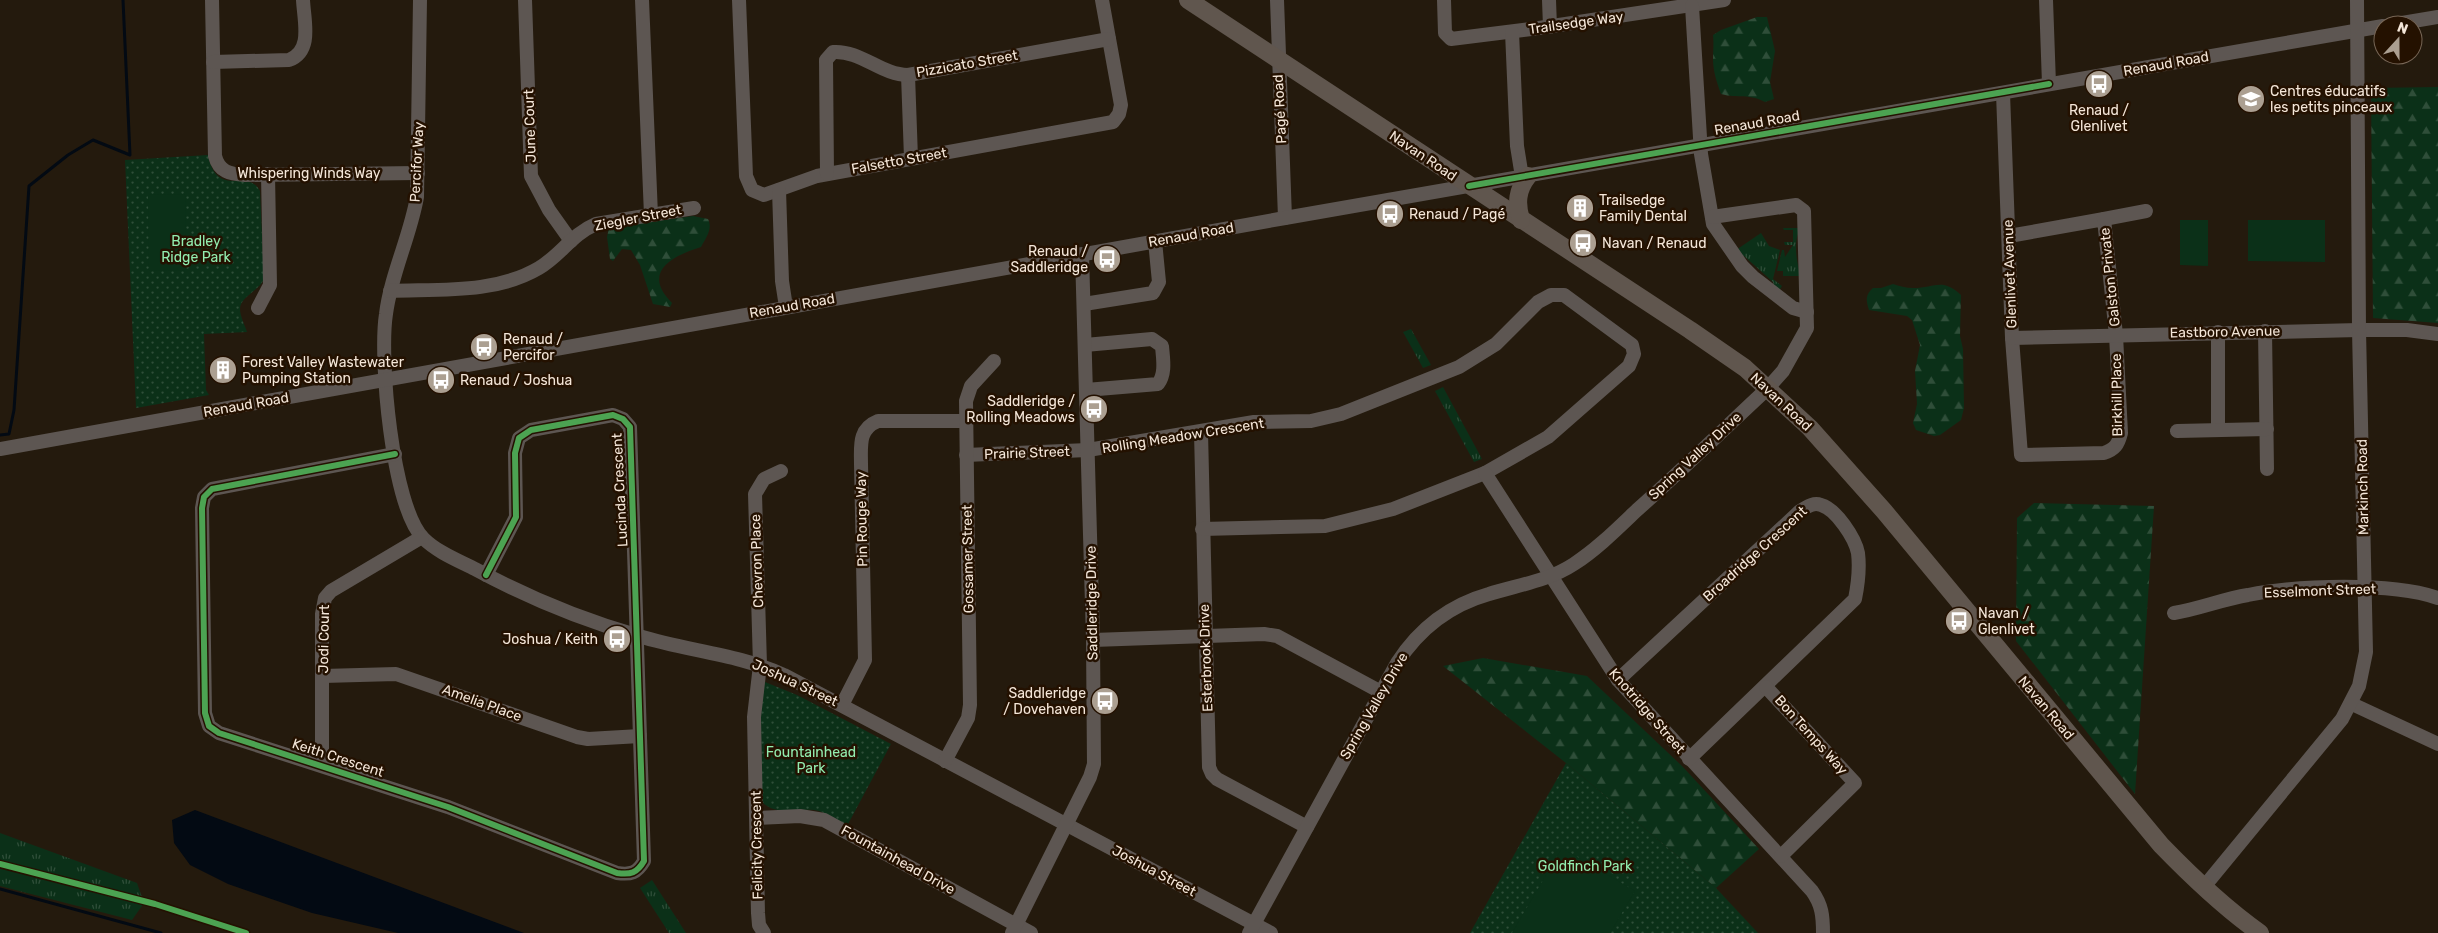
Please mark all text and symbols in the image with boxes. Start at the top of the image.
street label: Trailsedge Way [1527,8,1625,38]
north arrow [2373,15,2423,65]
text: N [2395,19,2410,38]
street label: Pizzicato Street [915,47,1020,81]
street label: Renaud Road [2122,48,2210,80]
bus stop icon: Renaud / Glenlivet [2084,69,2114,99]
street label: Pagé Road [1270,74,1290,144]
place label: Centres éducatifs les petits pinceaux [2270,83,2393,116]
school or university icon: Centres éducatifs les petits pinceaux [2236,84,2266,114]
street label: June Court [520,88,540,163]
place label: Renaud / Glenlivet [2069,102,2129,135]
street label: Renaud Road [1713,107,1801,139]
street label: Percifor Way [406,121,428,203]
street label: Navan Road [1386,127,1460,185]
street label: Falsetto Street [850,144,949,178]
street label: Whispering Winds Way [237,165,381,182]
place label: Trailsedge Family Dental [1599,192,1687,225]
building icon: Trailsedge Family Dental [1565,193,1595,223]
bus stop icon: Renaud / Pagé [1375,199,1405,229]
street label: Ziegler Street [593,201,683,235]
place label: Renaud / Pagé [1409,206,1505,223]
street label: Renaud Road [1147,219,1235,251]
street label: Glenlivet Avenue [2000,219,2020,329]
street label: Galston Private [2096,227,2124,327]
bus stop icon: Navan / Renaud [1568,228,1598,258]
park label: Bradley Ridge Park [161,233,232,266]
place label: Navan / Renaud [1602,235,1707,252]
place label: Renaud / Saddleridge [1010,243,1088,276]
bus stop icon: Renaud / Saddleridge [1092,244,1122,274]
street label: Renaud Road [748,290,836,322]
street label: Eastboro Avenue [2170,323,2281,341]
place label: Renaud / Percifor [503,331,563,364]
bus stop icon: Renaud / Percifor [469,332,499,362]
street label: Birkhill Place [2108,353,2126,437]
place label: Forest Valley Wastewater Pumping Station [242,354,405,387]
building icon: Forest Valley Wastewater Pumping Station [208,355,238,385]
bus stop icon: Renaud / Joshua [426,365,456,395]
street label: Navan Road [1747,369,1815,435]
place label: Renaud / Joshua [460,372,572,389]
street label: Renaud Road [202,389,290,421]
place label: Saddleridge / Rolling Meadows [966,393,1075,426]
bus stop icon: Saddleridge / Rolling Meadows [1079,394,1109,424]
street label: Spring Valley Drive [1645,409,1745,503]
street label: Rolling Meadow Crescent [1101,415,1266,457]
street label: Lucinda Crescent [608,432,631,547]
street label: Markinch Road [2354,439,2372,535]
street label: Prairie Street [984,443,1071,463]
street label: Pin Rouge Way [853,471,871,567]
street label: Broadridge Crescent [1699,502,1811,605]
street label: Gossamer Street [959,504,977,614]
street label: Chevron Place [747,514,767,608]
street label: Saddleridge Drive [1082,545,1101,660]
street label: Esselmont Street [2264,581,2377,601]
street label: Jodi Court [315,604,333,673]
street label: Esterbrook Drive [1196,604,1216,712]
place label: Navan / Glenlivet [1978,605,2035,638]
bus stop icon: Navan / Glenlivet [1944,606,1974,636]
bus stop icon: Joshua / Keith [602,624,632,654]
place label: Joshua / Keith [502,631,598,648]
street label: Spring Valley Drive [1336,649,1412,762]
street label: Joshua Street [749,656,841,711]
street label: Knotridge Street [1605,665,1689,758]
street label: Navan Road [2015,673,2077,743]
street label: Amelia Place [440,681,524,725]
place label: Saddleridge / Dovehaven [1003,685,1086,718]
bus stop icon: Saddleridge / Dovehaven [1090,686,1120,716]
street label: Bon Temps Way [1771,692,1851,778]
street label: Keith Crescent [290,735,387,781]
park label: Fountainhead Park [766,744,856,777]
street label: Felicity Crescent [748,790,766,900]
street label: Fountainhead Drive [838,822,958,898]
street label: Joshua Street [1109,842,1199,900]
park label: Goldfinch Park [1538,858,1633,875]

